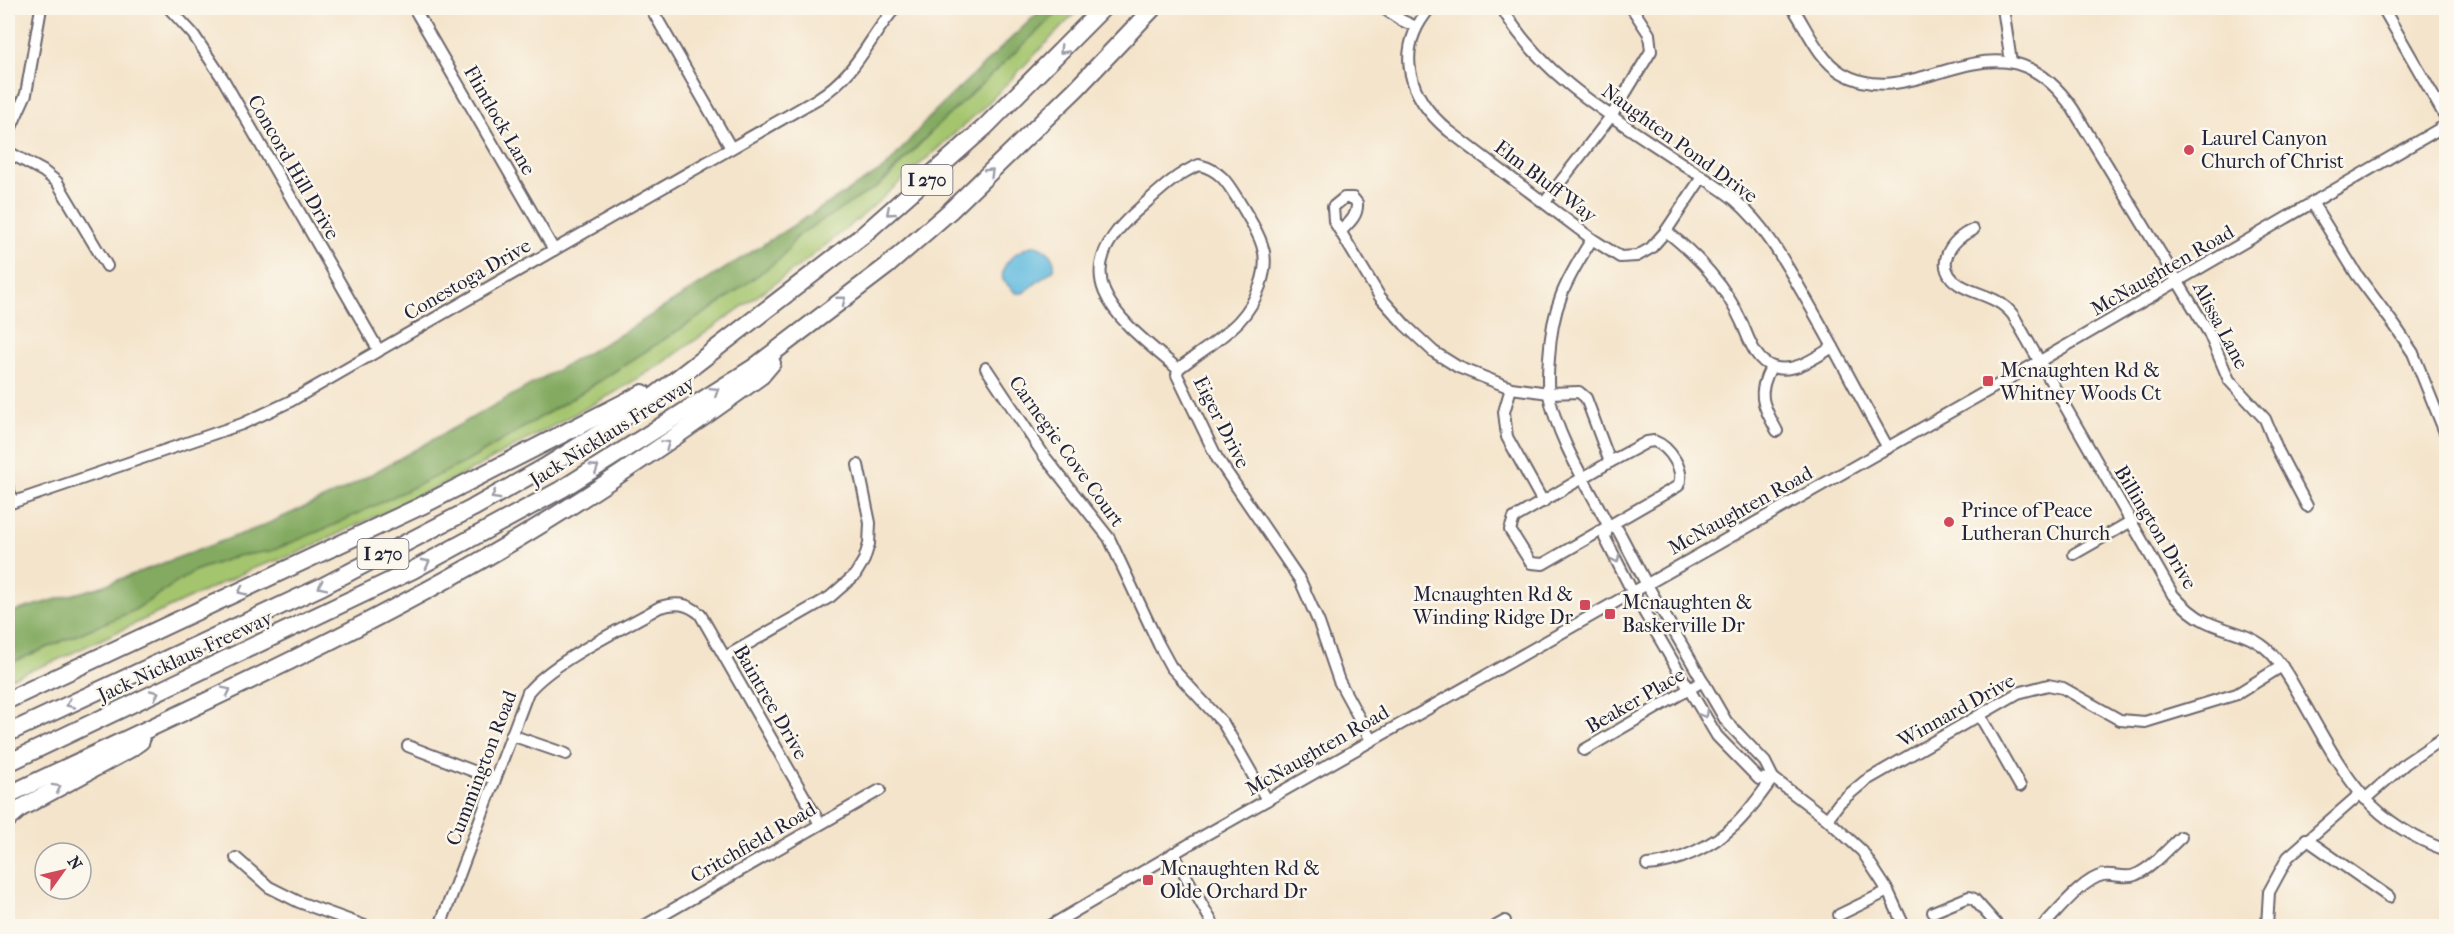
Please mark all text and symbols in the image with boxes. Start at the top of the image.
one-way arrow [1059,42,1070,53]
street label: Flintlock Lane [459,61,540,179]
street label: Naughten Pond Drive [1597,79,1762,208]
street label: Concord Hill Drive [243,91,344,244]
place label: Laurel Canyon Church of Christ [2201,127,2344,173]
street label: Elm Bluff Way [1490,135,1603,228]
marker: Laurel Canyon Church of Christ [2182,143,2196,157]
road number: I 270 [902,165,952,195]
one-way arrow [982,169,993,180]
one-way arrow [886,205,897,216]
street label: McNaughten Road [2087,220,2239,321]
street label: Conestoga Drive [400,234,535,325]
street label: Alissa Lane [2188,277,2253,373]
one-way arrow [836,296,847,307]
place label: Mcnaughten Rd & Whitney Woods Ct [1999,359,2162,405]
street label: Jack Nicklaus Freeway [524,371,700,493]
street label: Carnegie Cove Court [1004,371,1129,531]
street label: Eiger Drive [1189,372,1255,472]
marker: Mcnaughten Rd & Whitney Woods Ct [1981,374,1995,388]
one-way arrow [709,387,719,399]
one-way arrow [660,440,671,451]
street label: McNaughten Road [1664,461,1817,560]
street label: Billington Drive [2110,461,2202,593]
one-way arrow [589,464,600,475]
one-way arrow [491,488,501,500]
place label: Prince of Peace Lutheran Church [1961,499,2111,545]
marker: Prince of Peace Lutheran Church [1942,515,1956,529]
road number: I 270 [358,539,409,569]
one-way arrow [1608,552,1620,563]
one-way arrow [419,559,430,570]
one-way arrow [318,578,329,590]
one-way arrow [237,583,248,595]
place label: Mcnaughten Rd & Winding Ridge Dr [1412,583,1573,629]
place label: Mcnaughten & Baskerville Dr [1622,591,1752,637]
marker: Mcnaughten Rd & Winding Ridge Dr [1578,598,1592,612]
street label: Jack Nicklaus Freeway [92,605,277,708]
marker: Mcnaughten & Baskerville Dr [1603,607,1617,621]
street label: Baintree Drive [729,641,813,764]
street label: Beaker Place [1582,663,1689,738]
street label: Winnard Drive [1893,669,2019,753]
one-way arrow [220,686,231,698]
street label: Cummington Road [441,686,522,849]
one-way arrow [149,689,160,701]
one-way arrow [65,697,76,709]
street label: McNaughten Road [1242,700,1394,801]
one-way arrow [1697,708,1708,718]
one-way arrow [51,784,61,795]
street label: Critchfield Road [687,797,821,888]
north arrow [33,841,93,901]
text: N [64,853,87,874]
place label: Mcnaughten Rd & Olde Orchard Dr [1160,857,1320,903]
marker: Mcnaughten Rd & Olde Orchard Dr [1141,873,1155,887]

